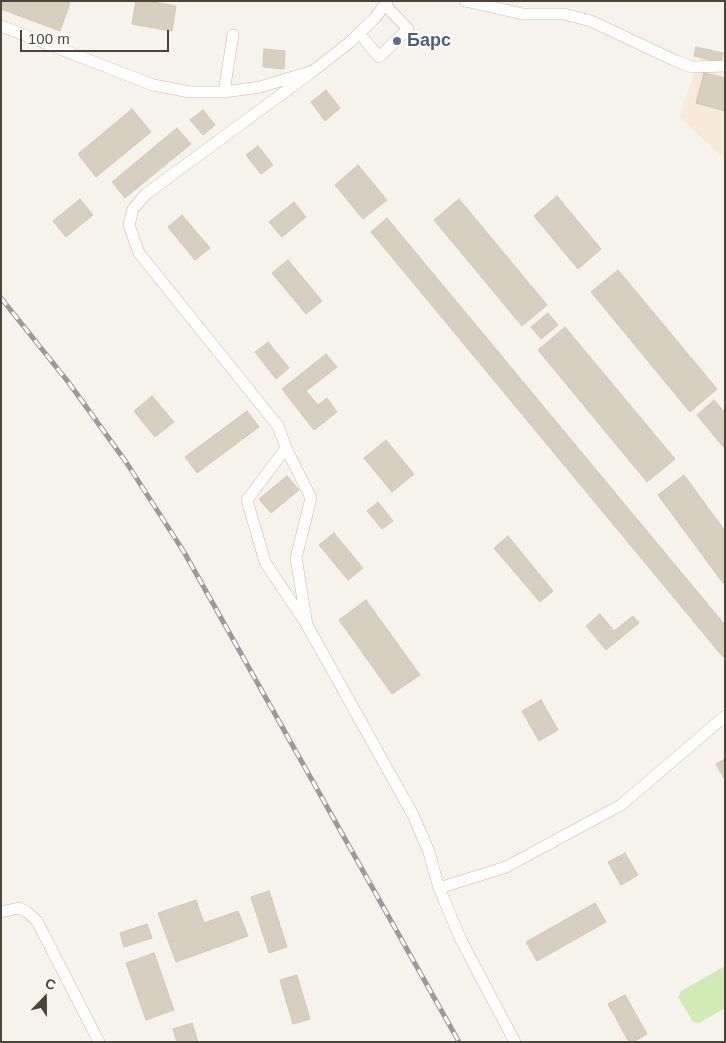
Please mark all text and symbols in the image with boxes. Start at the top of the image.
scale bar [22,20,171,52]
text: 100 m [28,30,70,47]
place label: Барс [407,30,451,52]
marker: Барс [391,35,403,47]
north arrow [20,973,70,1023]
text: С [43,975,58,993]

